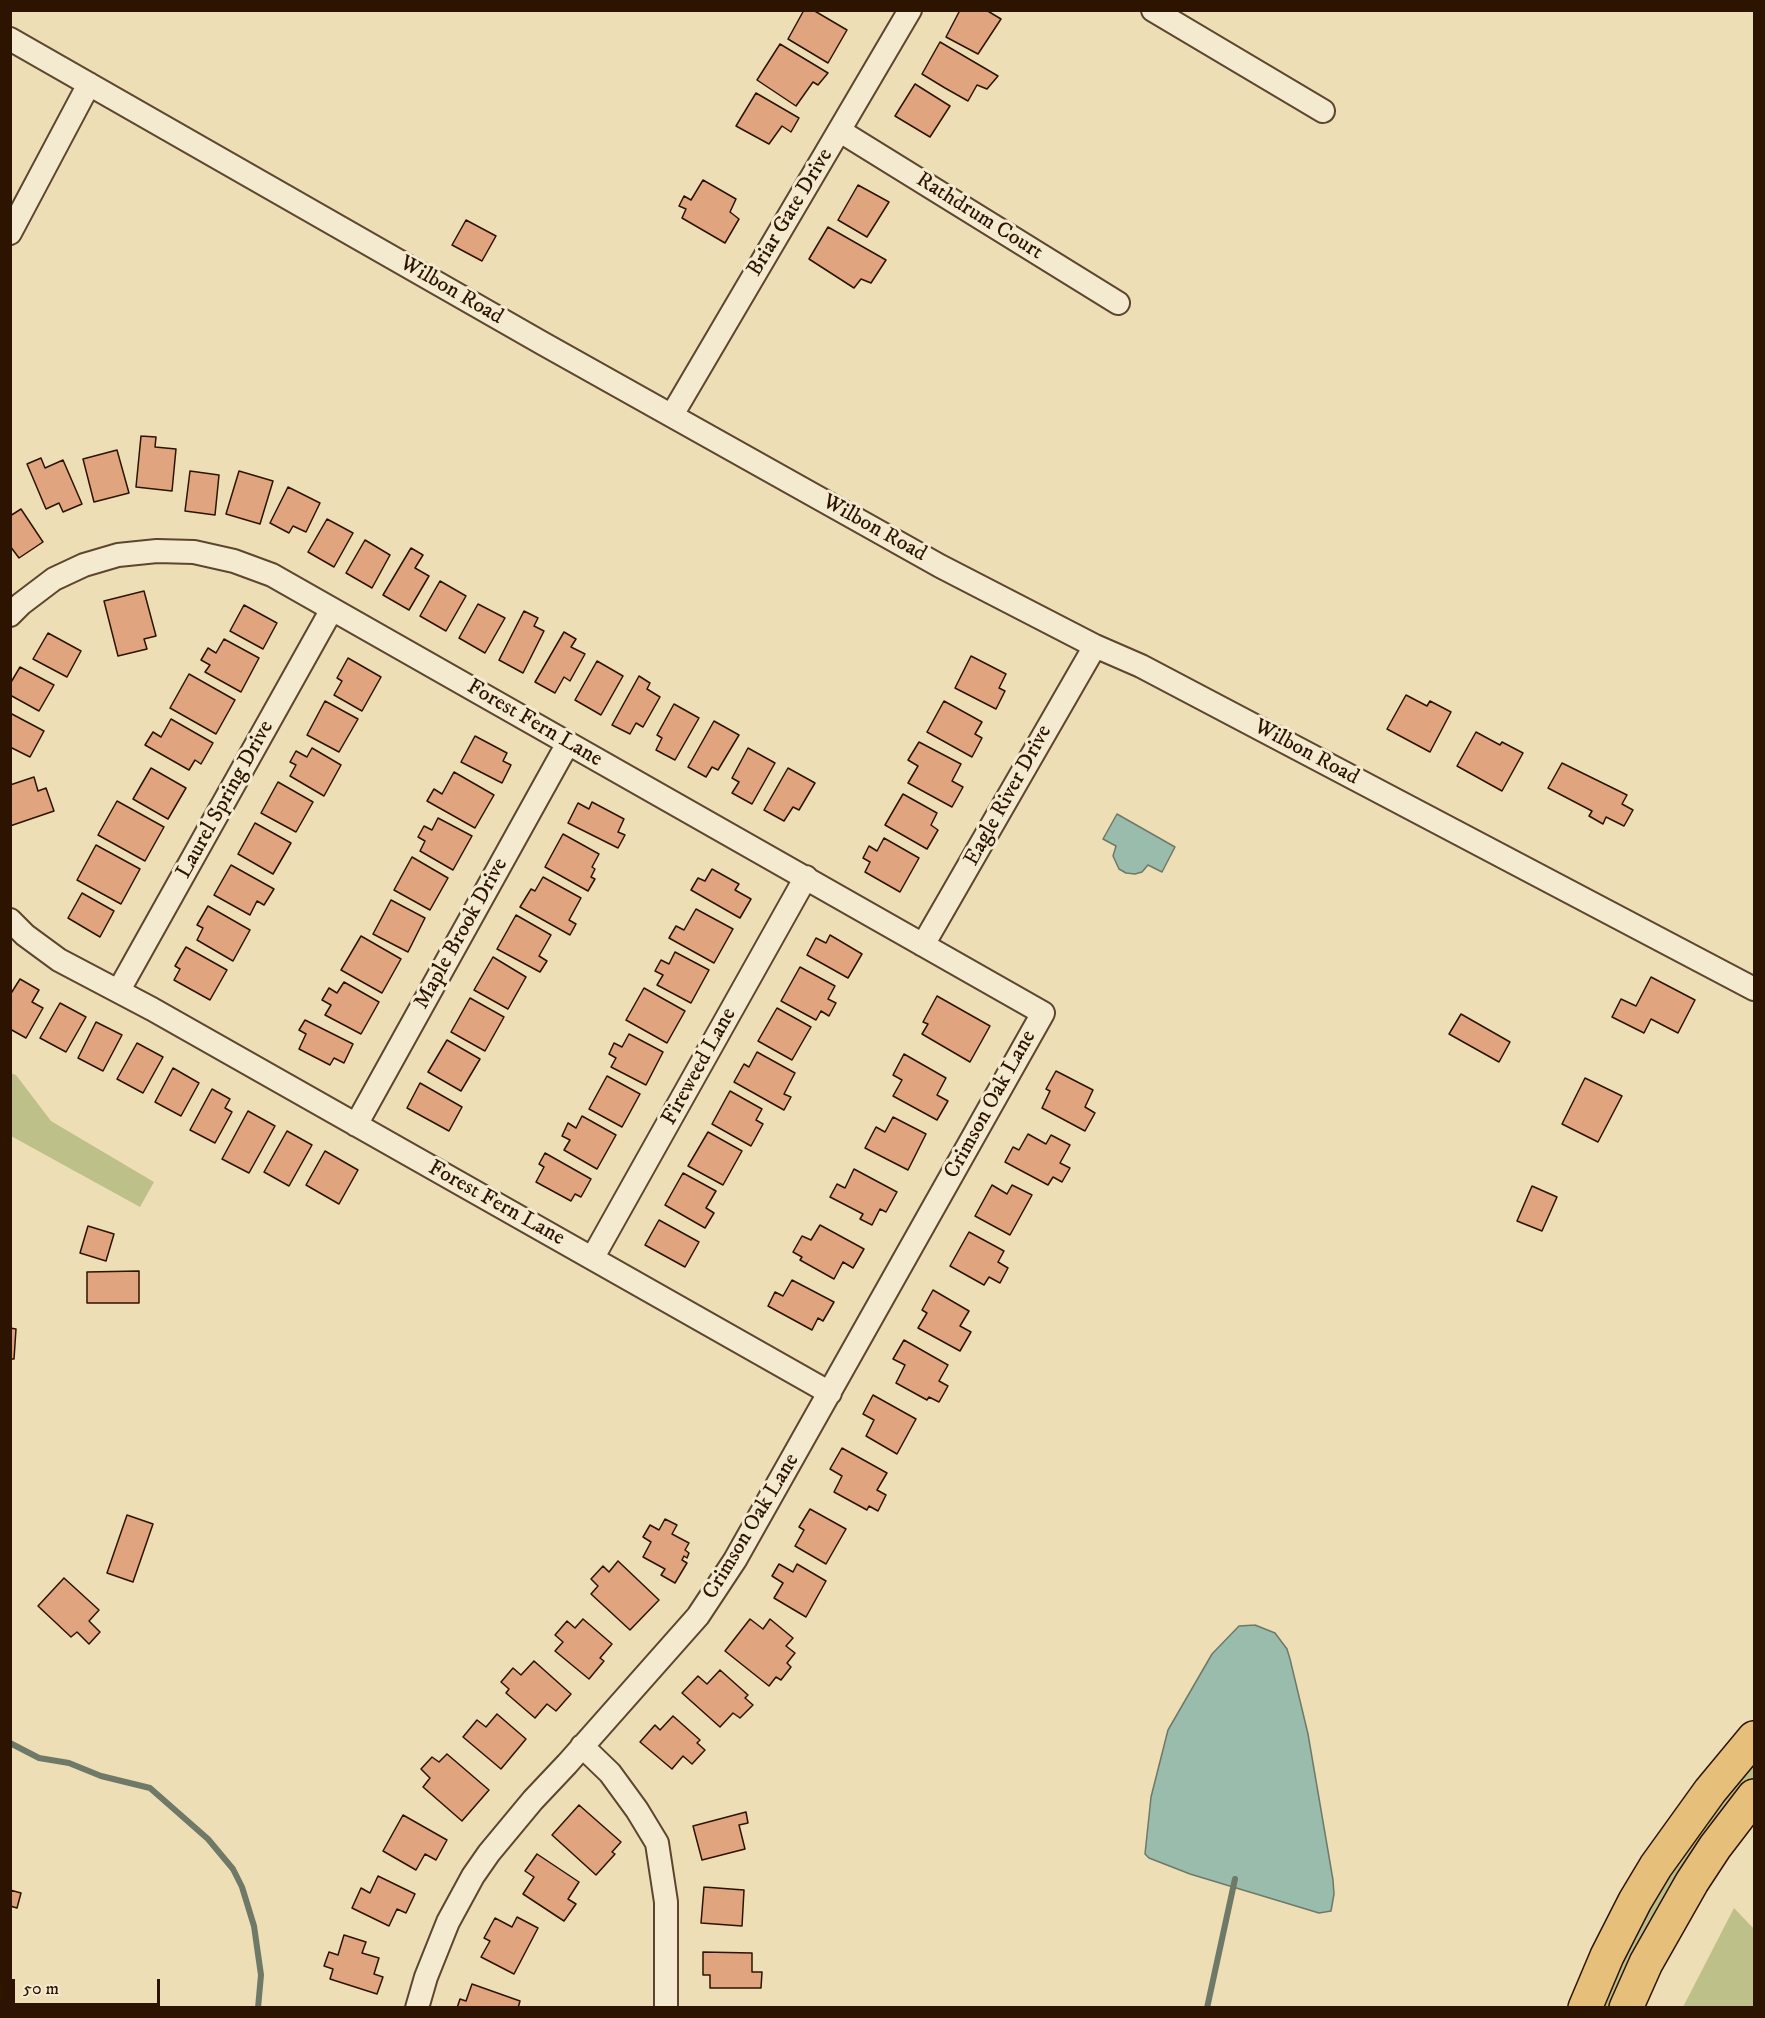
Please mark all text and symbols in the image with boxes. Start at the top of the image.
street label: Briar Gate Drive [742,144,840,282]
street label: Rathdrum Court [911,167,1047,267]
street label: Wilbon Road [395,251,507,331]
street label: Wilbon Road [817,490,931,568]
street label: Forest Fern Lane [462,675,606,773]
street label: Wilbon Road [1249,714,1363,792]
street label: Laurel Spring Drive [172,716,280,884]
street label: Eagle River Drive [959,721,1059,871]
street label: Maple Brook Drive [410,854,514,1014]
street label: Fireweed Lane [657,1004,743,1130]
street label: Crimson Oak Lane [939,1026,1043,1184]
street label: Forest Fern Lane [423,1156,569,1252]
street label: Crimson Oak Lane [698,1449,806,1605]
scale bar [15,1967,164,2005]
text: 50 m [23,1978,59,2000]

